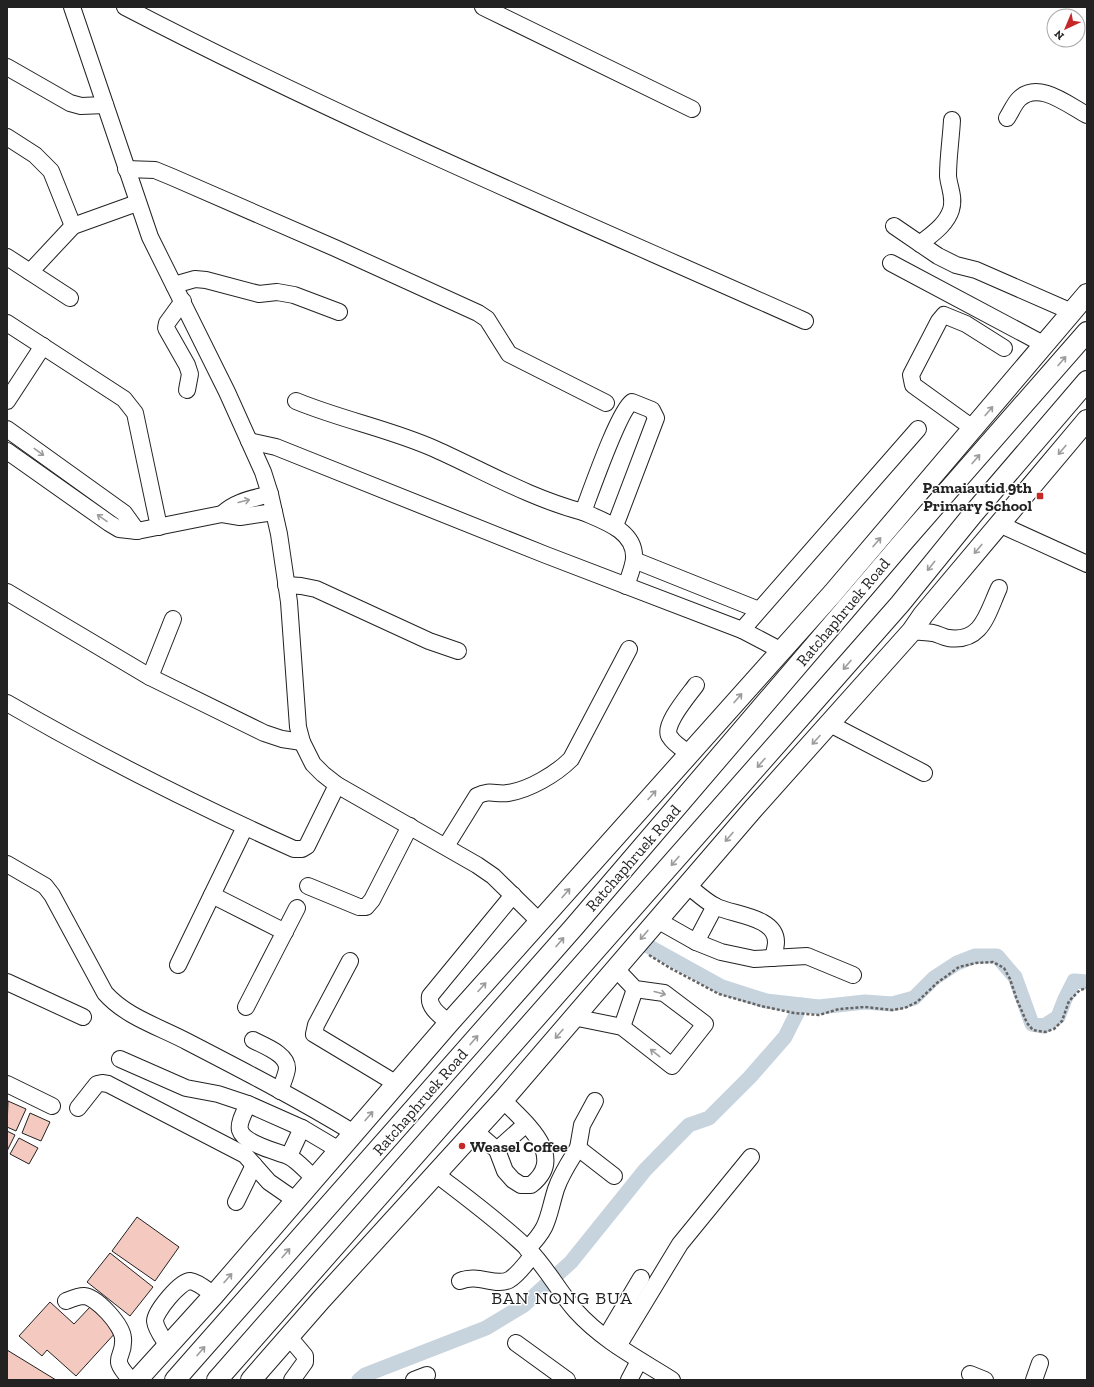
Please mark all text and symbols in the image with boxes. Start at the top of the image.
north arrow [1046,8,1086,48]
text: N [1051,27,1067,42]
one-way arrow [1057,356,1066,367]
one-way arrow [984,406,993,417]
one-way arrow [1058,444,1067,455]
one-way arrow [33,448,44,456]
one-way arrow [971,454,980,464]
place label: Pamaiautid 9th Primary School [923,478,1033,515]
marker: Pamaiautid 9th Primary School [1035,491,1045,501]
one-way arrow [238,496,251,504]
one-way arrow [96,514,107,522]
one-way arrow [872,537,881,547]
one-way arrow [974,544,983,555]
street label: Ratchaphruek Road [792,554,894,670]
one-way arrow [926,560,935,571]
one-way arrow [842,660,851,670]
one-way arrow [734,693,743,703]
one-way arrow [811,735,820,745]
one-way arrow [756,758,766,768]
one-way arrow [648,790,657,801]
street label: Ratchaphruek Road [582,801,685,915]
one-way arrow [724,832,733,842]
one-way arrow [671,855,680,866]
one-way arrow [561,888,571,898]
one-way arrow [639,930,648,941]
one-way arrow [556,937,565,948]
one-way arrow [477,982,487,992]
one-way arrow [653,990,666,998]
one-way arrow [555,1029,564,1039]
one-way arrow [470,1035,479,1045]
street label: Ratchaphruek Road [369,1045,472,1159]
one-way arrow [650,1049,661,1057]
one-way arrow [364,1111,373,1121]
place label: Weasel Coffee [470,1137,568,1156]
marker: Weasel Coffee [457,1141,467,1151]
one-way arrow [282,1247,291,1258]
one-way arrow [224,1272,233,1283]
district label: BAN NONG BUA [491,1287,633,1309]
one-way arrow [196,1345,205,1356]

